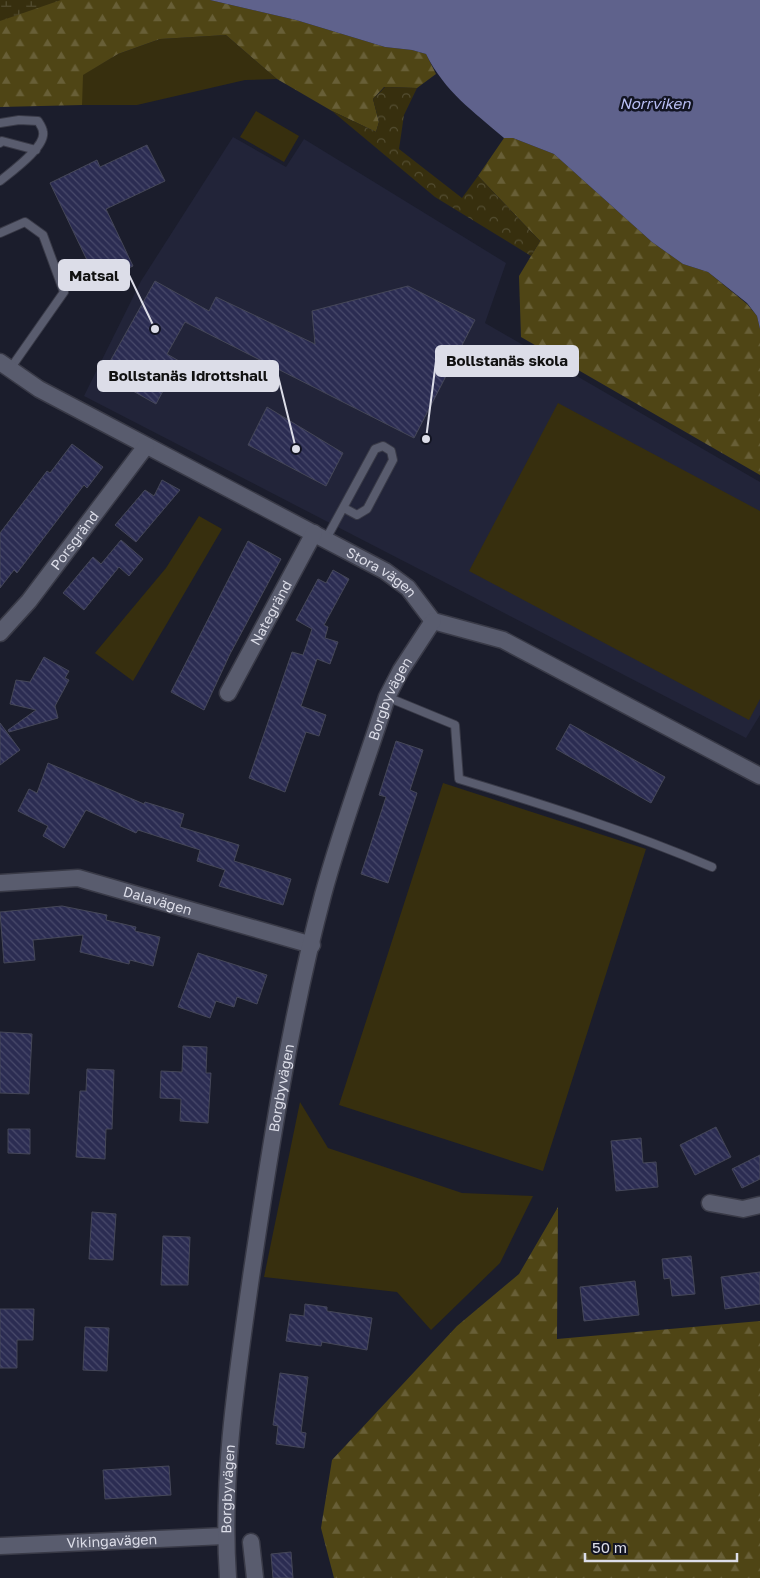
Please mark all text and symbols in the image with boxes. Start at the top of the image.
water label: Norrviken [619,94,691,112]
callout: Matsal [59,260,129,290]
text: Matsal [69,266,119,284]
callout: Bollstanäs skola [436,346,578,376]
text: Bollstanäs skola [446,351,568,369]
callout: Bollstanäs Idrottshall [98,361,278,391]
text: Bollstanäs Idrottshall [108,366,268,384]
street label: Porsgränd [47,507,102,573]
street label: Stora vägen [344,543,421,600]
street label: Nategränd [246,577,295,648]
street label: Borgbyvägen [364,654,415,742]
street label: Dalavägen [121,882,194,918]
street label: Borgbyvägen [265,1042,297,1133]
street label: Borgbyvägen [217,1444,238,1534]
street label: Vikingavägen [66,1530,157,1551]
scale bar [585,1530,738,1562]
text: 50 m [592,1538,627,1556]

